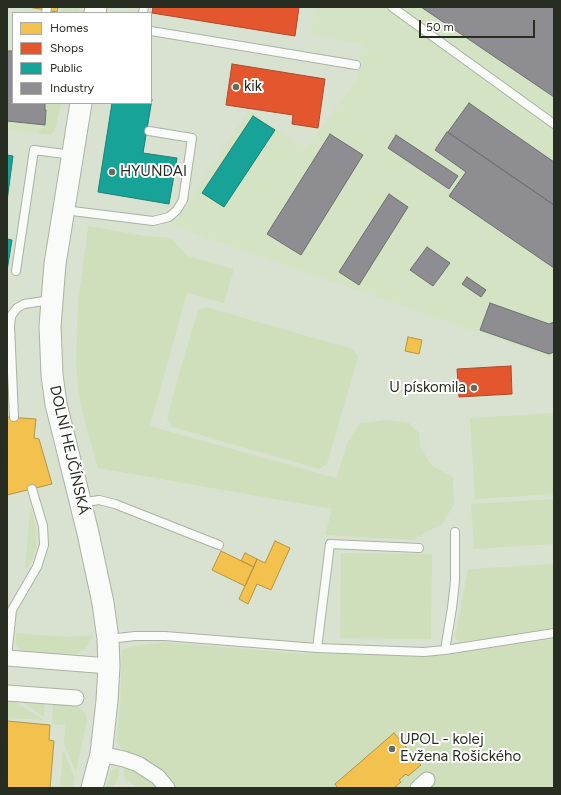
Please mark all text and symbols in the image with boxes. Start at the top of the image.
legend [12,12,152,104]
scale bar [421,12,537,38]
text: 50 m [426,20,454,34]
text: Homes [50,21,88,35]
text: Shops [50,41,84,55]
text: Public [50,61,83,75]
place label: kik [244,78,262,96]
text: Industry [50,81,94,95]
marker: kik [231,82,241,92]
place label: HYUNDAI [120,163,187,181]
marker: HYUNDAI [107,167,117,177]
place label: U pískomila [389,379,466,397]
marker: U pískomila [469,383,479,393]
street label: DOLNÍ HEJČÍNSKÁ [45,384,93,516]
place label: UPOL - kolej Evžena Rošického [400,731,521,766]
marker: UPOL - kolej Evžena Rošického [387,744,397,754]

